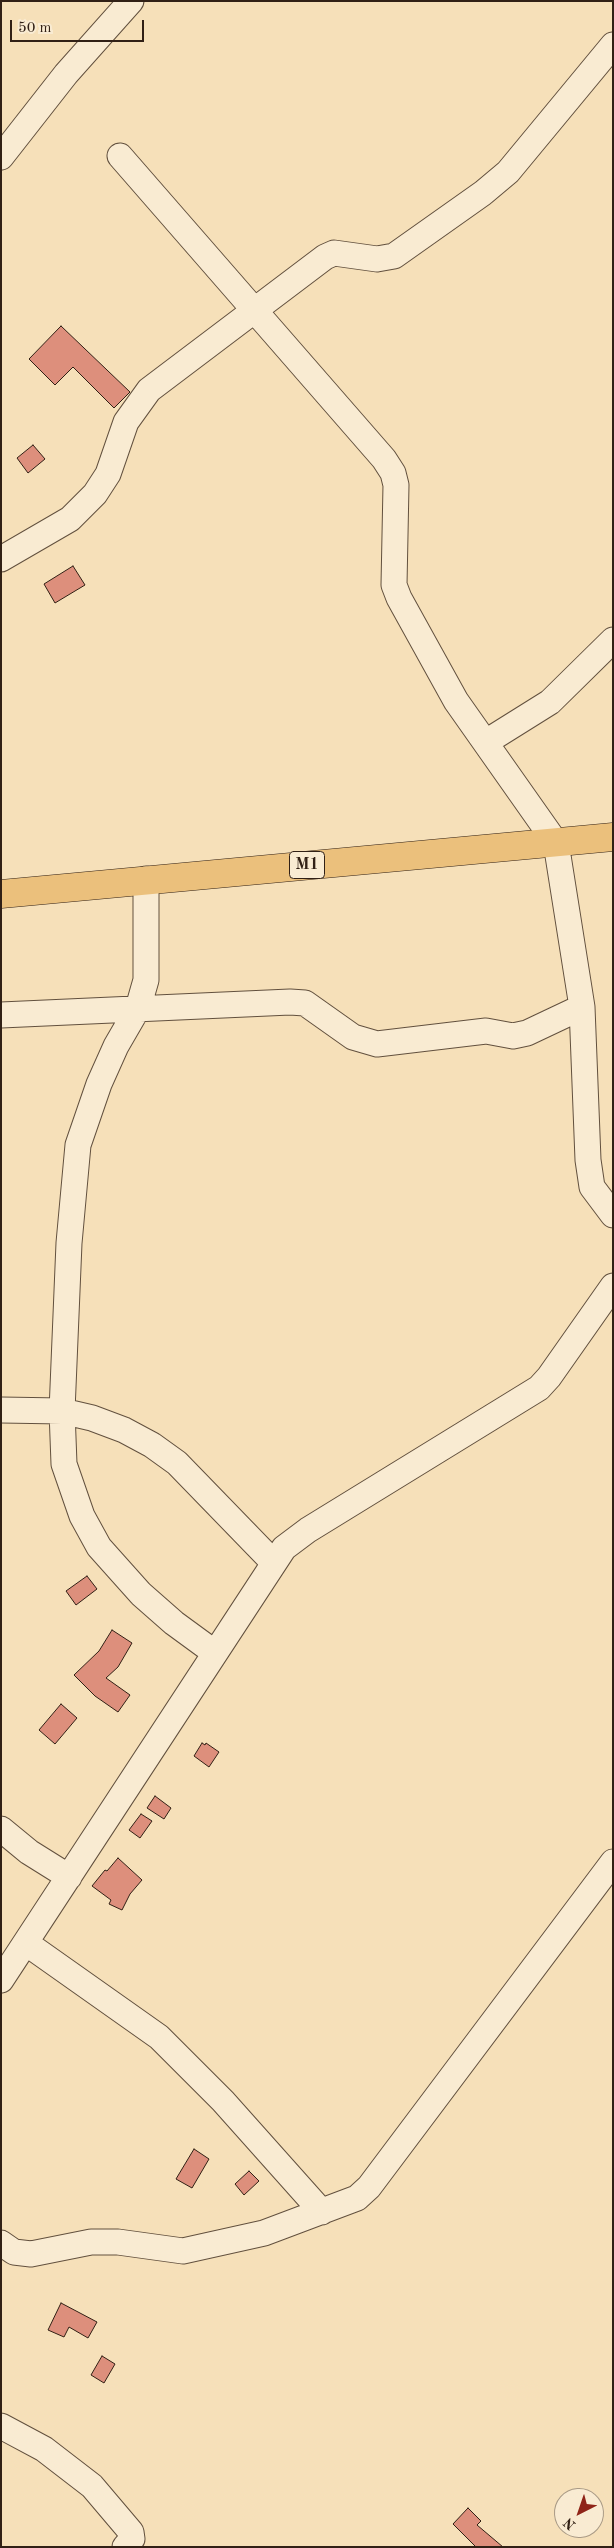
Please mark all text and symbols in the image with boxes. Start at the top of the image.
scale bar [12,10,146,42]
text: 50 m [18,21,52,36]
road number: M1 [290,852,324,878]
north arrow [554,2488,604,2538]
text: N [561,2515,578,2532]

